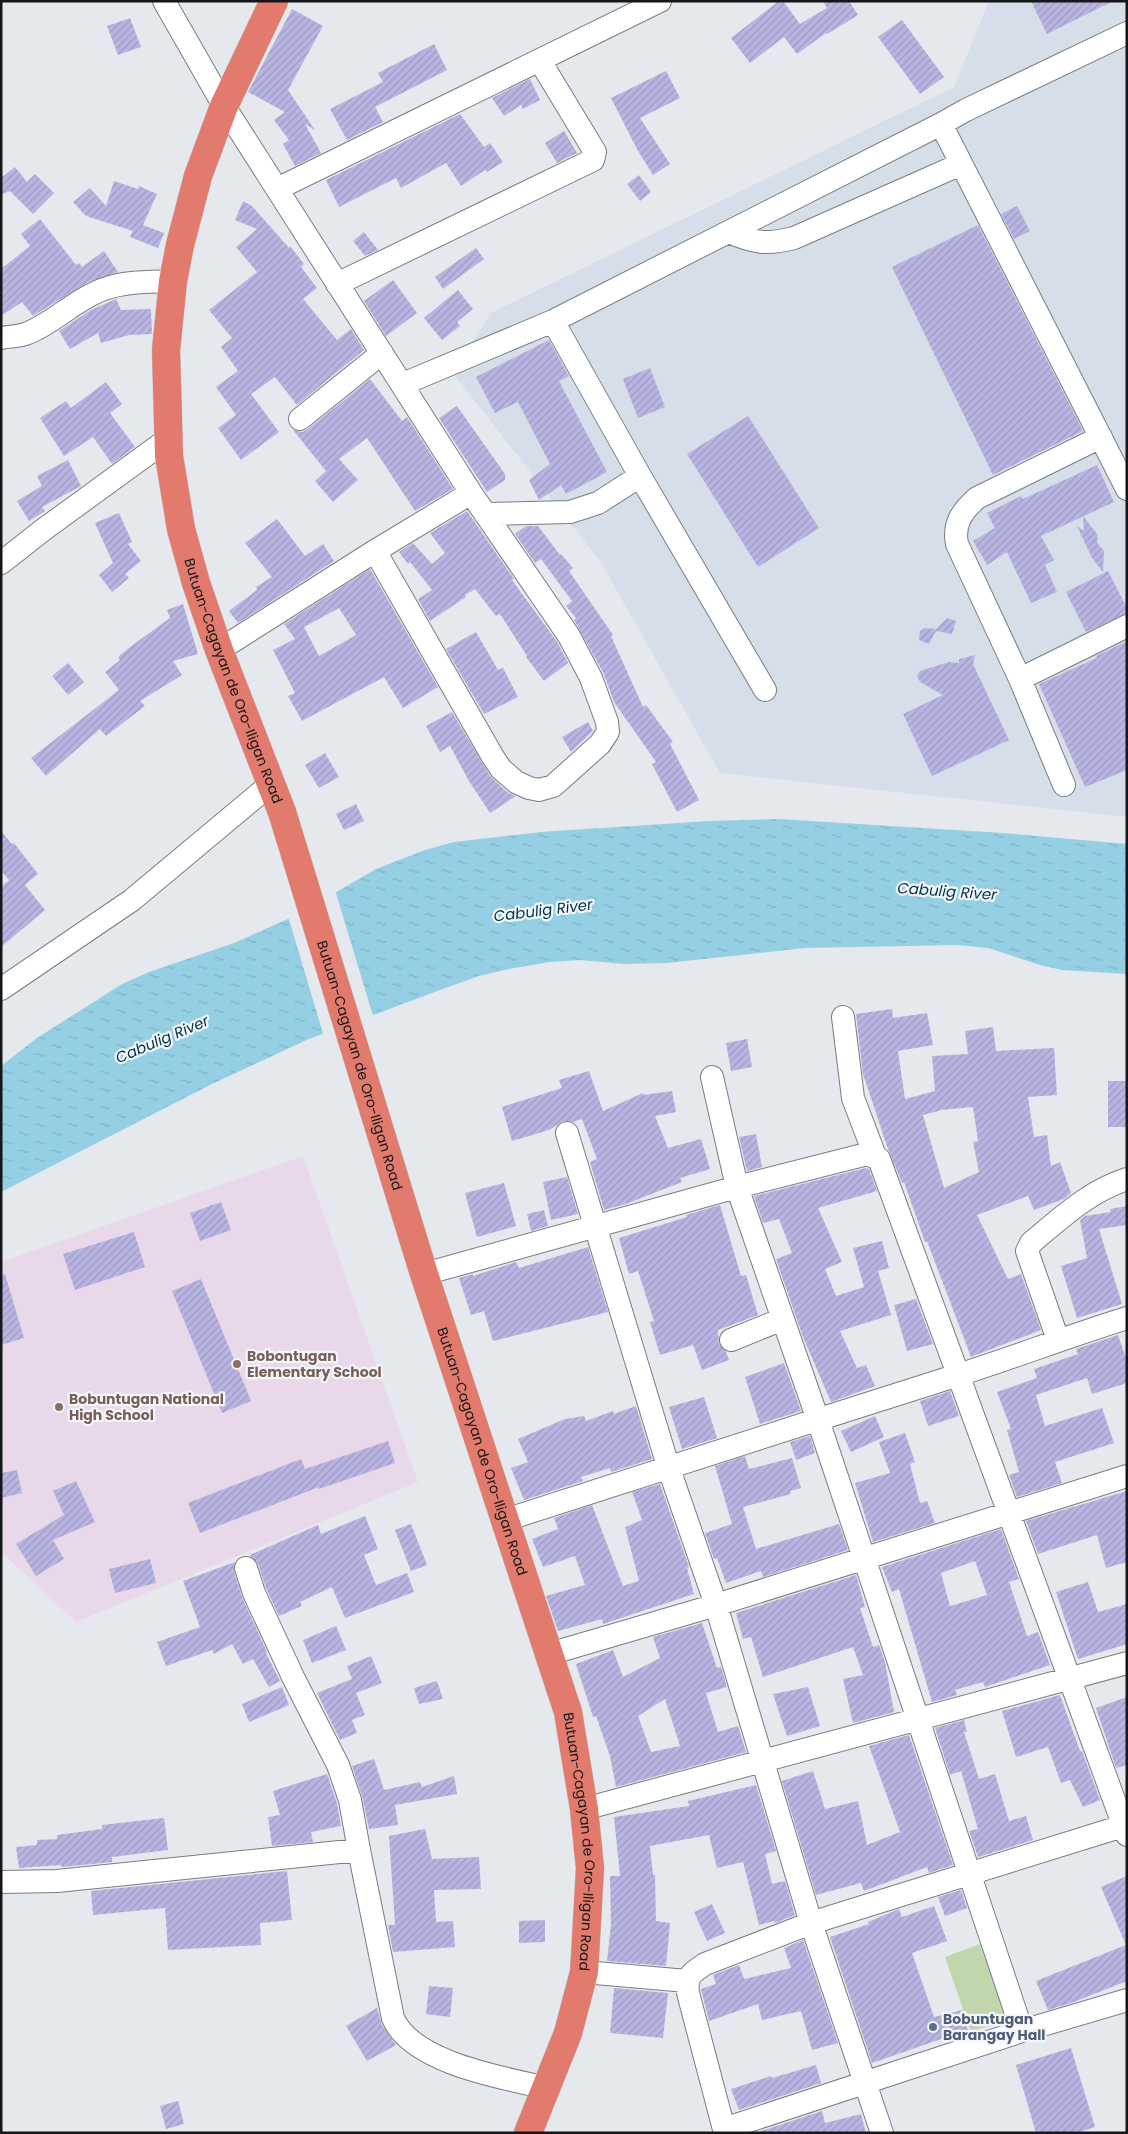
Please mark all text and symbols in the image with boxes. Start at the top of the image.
street label: Butuan-Cagayan de Oro-Iligan Road [180,556,288,806]
water label: Cabulig River [897,877,998,905]
water label: Cabulig River [492,893,594,926]
street label: Butuan-Cagayan de Oro-Iligan Road [312,938,408,1193]
water label: Cabulig River [112,1010,212,1068]
street label: Butuan-Cagayan de Oro-Iligan Road [432,1325,532,1578]
place label: Bobontugan Elementary School [247,1346,382,1382]
marker: Bobontugan Elementary School [231,1358,243,1370]
place label: Bobuntugan National High School [69,1389,224,1425]
marker: Bobuntugan National High School [53,1401,65,1413]
street label: Butuan-Cagayan de Oro-Iligan Road [558,1711,600,1972]
place label: Bobuntugan Barangay Hall [943,2009,1046,2045]
marker: Bobuntugan Barangay Hall [927,2021,939,2033]

